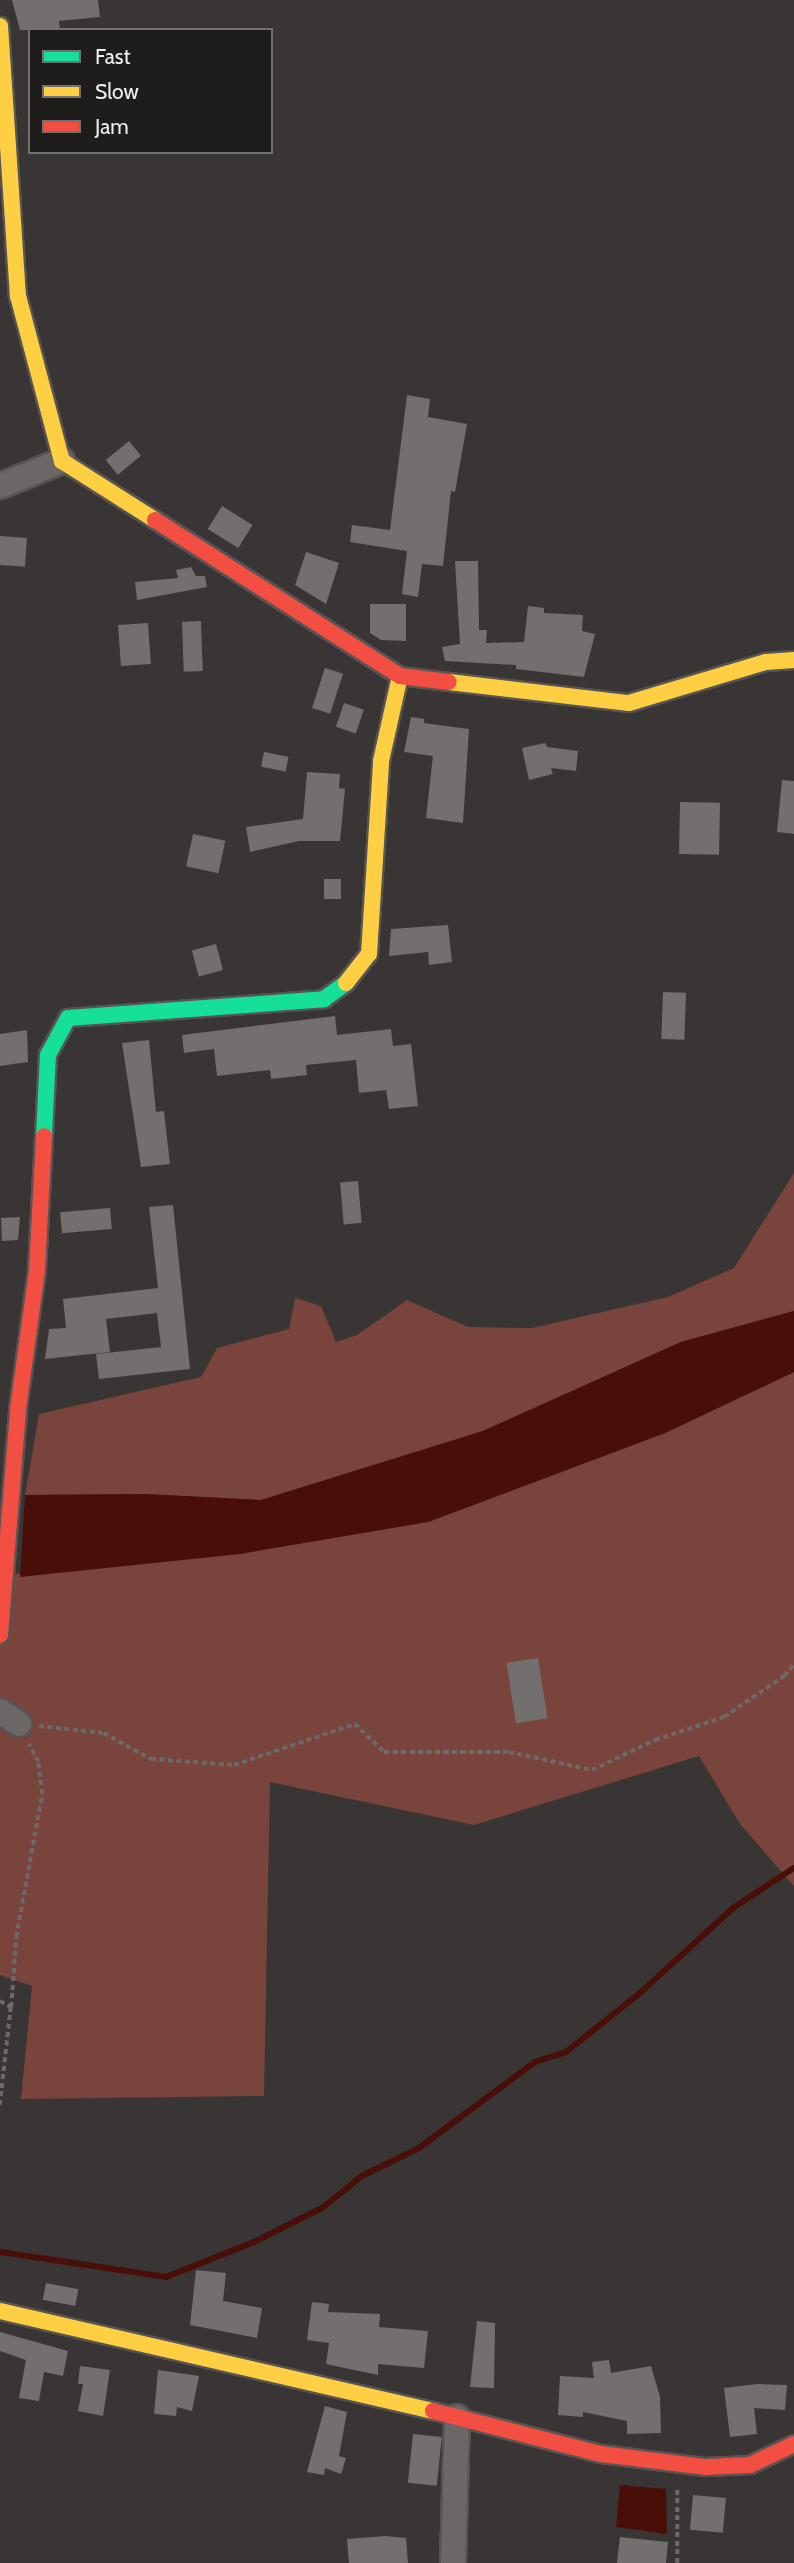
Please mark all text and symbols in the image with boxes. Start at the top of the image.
legend [28,28,273,154]
text: Fast [95,44,131,69]
text: Slow [95,79,139,104]
text: Jam [95,114,129,139]

